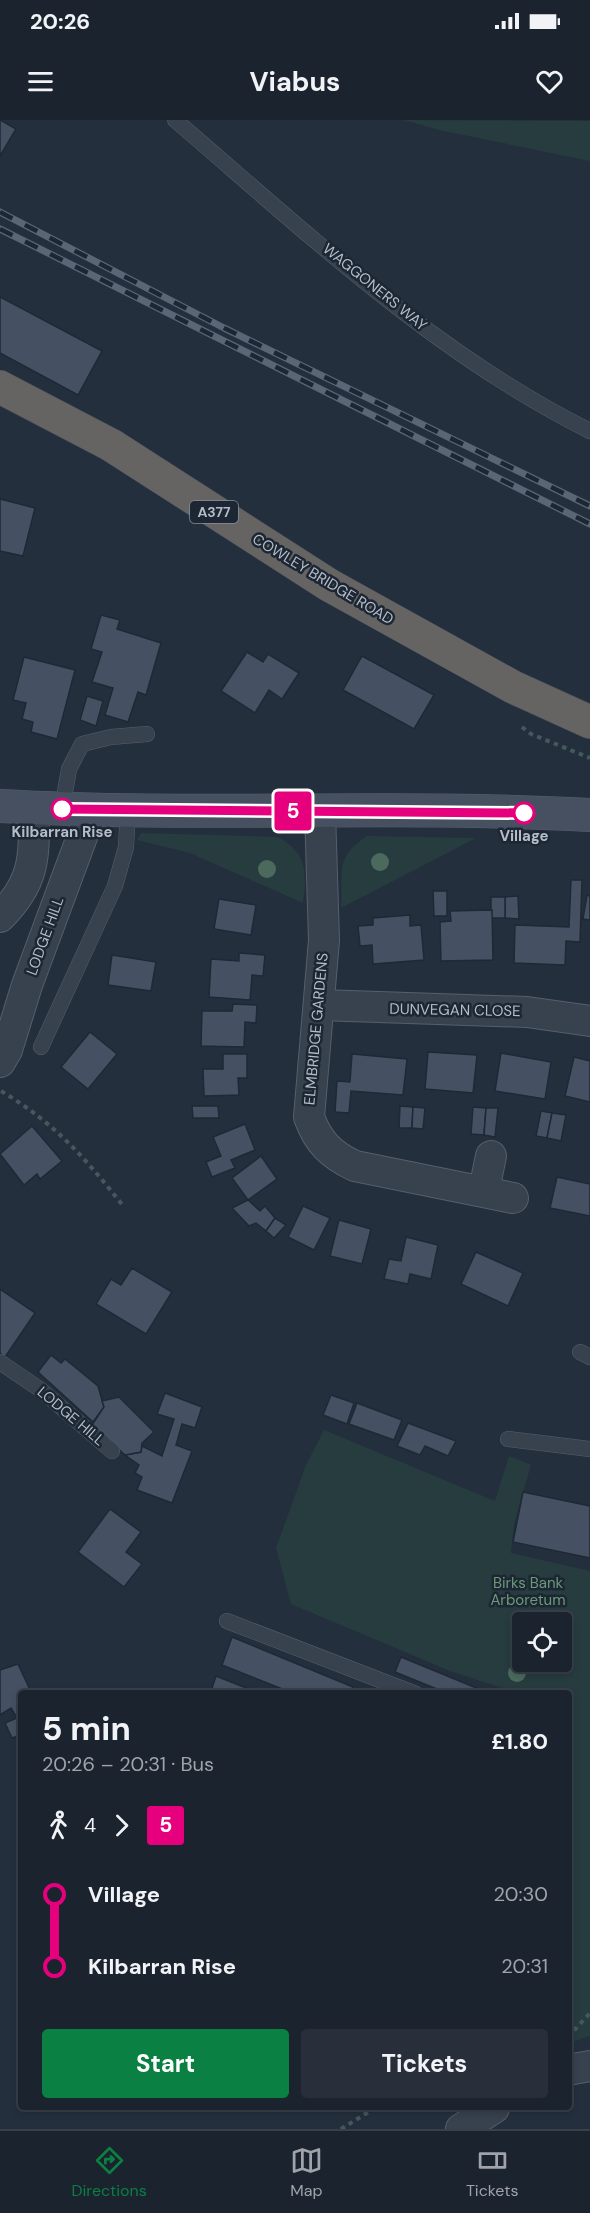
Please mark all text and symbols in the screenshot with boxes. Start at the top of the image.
text: 20:26 [30,7,90,36]
text: Viabus [250,64,340,99]
icon: menu [24,65,57,98]
icon: heart [533,65,566,98]
street label: WAGGONERS WAY [319,239,432,335]
road number: A377 [190,501,238,523]
street label: COWLEY BRIDGE ROAD [249,529,397,629]
line badge: 5 [274,792,312,830]
text: 5 [286,797,300,825]
marker: Kilbarran Rise [51,798,73,820]
marker: Village [513,802,535,824]
place label: Kilbarran Rise [12,822,112,842]
place label: Village [499,826,549,846]
street label: LODGE HILL [22,894,68,978]
street label: ELMBRIDGE GARDENS [299,952,333,1106]
street label: DUNVEGAN CLOSE [389,999,521,1021]
street label: LODGE HILL [33,1382,109,1450]
park label: Birks Bank Arboretum [490,1573,566,1610]
map controls [512,1612,572,1672]
button: locate [512,1612,572,1672]
text: 5 min [42,1707,131,1750]
text: £1.80 [491,1727,548,1756]
text: 20:26 – 20:31 · Bus [42,1751,214,1777]
icon: walk [42,1809,75,1842]
icon: forward [105,1809,138,1842]
text: 5 [159,1811,172,1839]
text: 4 [84,1812,96,1838]
text: Village [88,1880,160,1909]
text: 20:30 [493,1881,548,1907]
text: Kilbarran Rise [88,1952,236,1981]
text: 20:31 [501,1953,548,1979]
button: Start [42,2029,289,2098]
button: Tickets [301,2029,548,2098]
tab: Directions [72,2144,147,2201]
tab: Map [290,2144,323,2201]
tab: Tickets [466,2144,518,2201]

